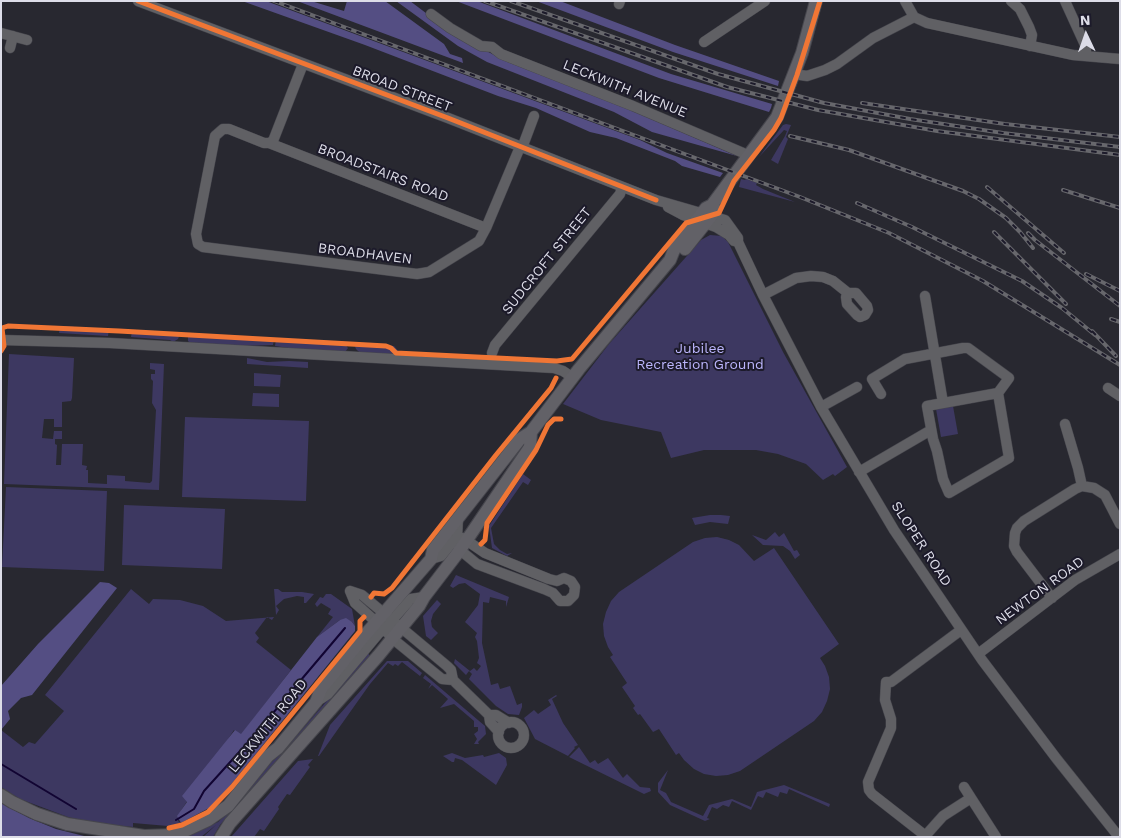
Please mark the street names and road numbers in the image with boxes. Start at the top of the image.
street label: LECKWITH AVENUE [560,56,690,122]
street label: BROAD STREET [350,62,454,116]
street label: BROADSTAIRS ROAD [315,140,451,206]
street label: SUDCROFT STREET [499,204,595,318]
street label: BROADHAVEN [317,240,413,268]
street label: SLOPER ROAD [887,498,955,590]
street label: NEWTON ROAD [993,553,1087,629]
street label: LECKWITH ROAD [225,676,311,776]

